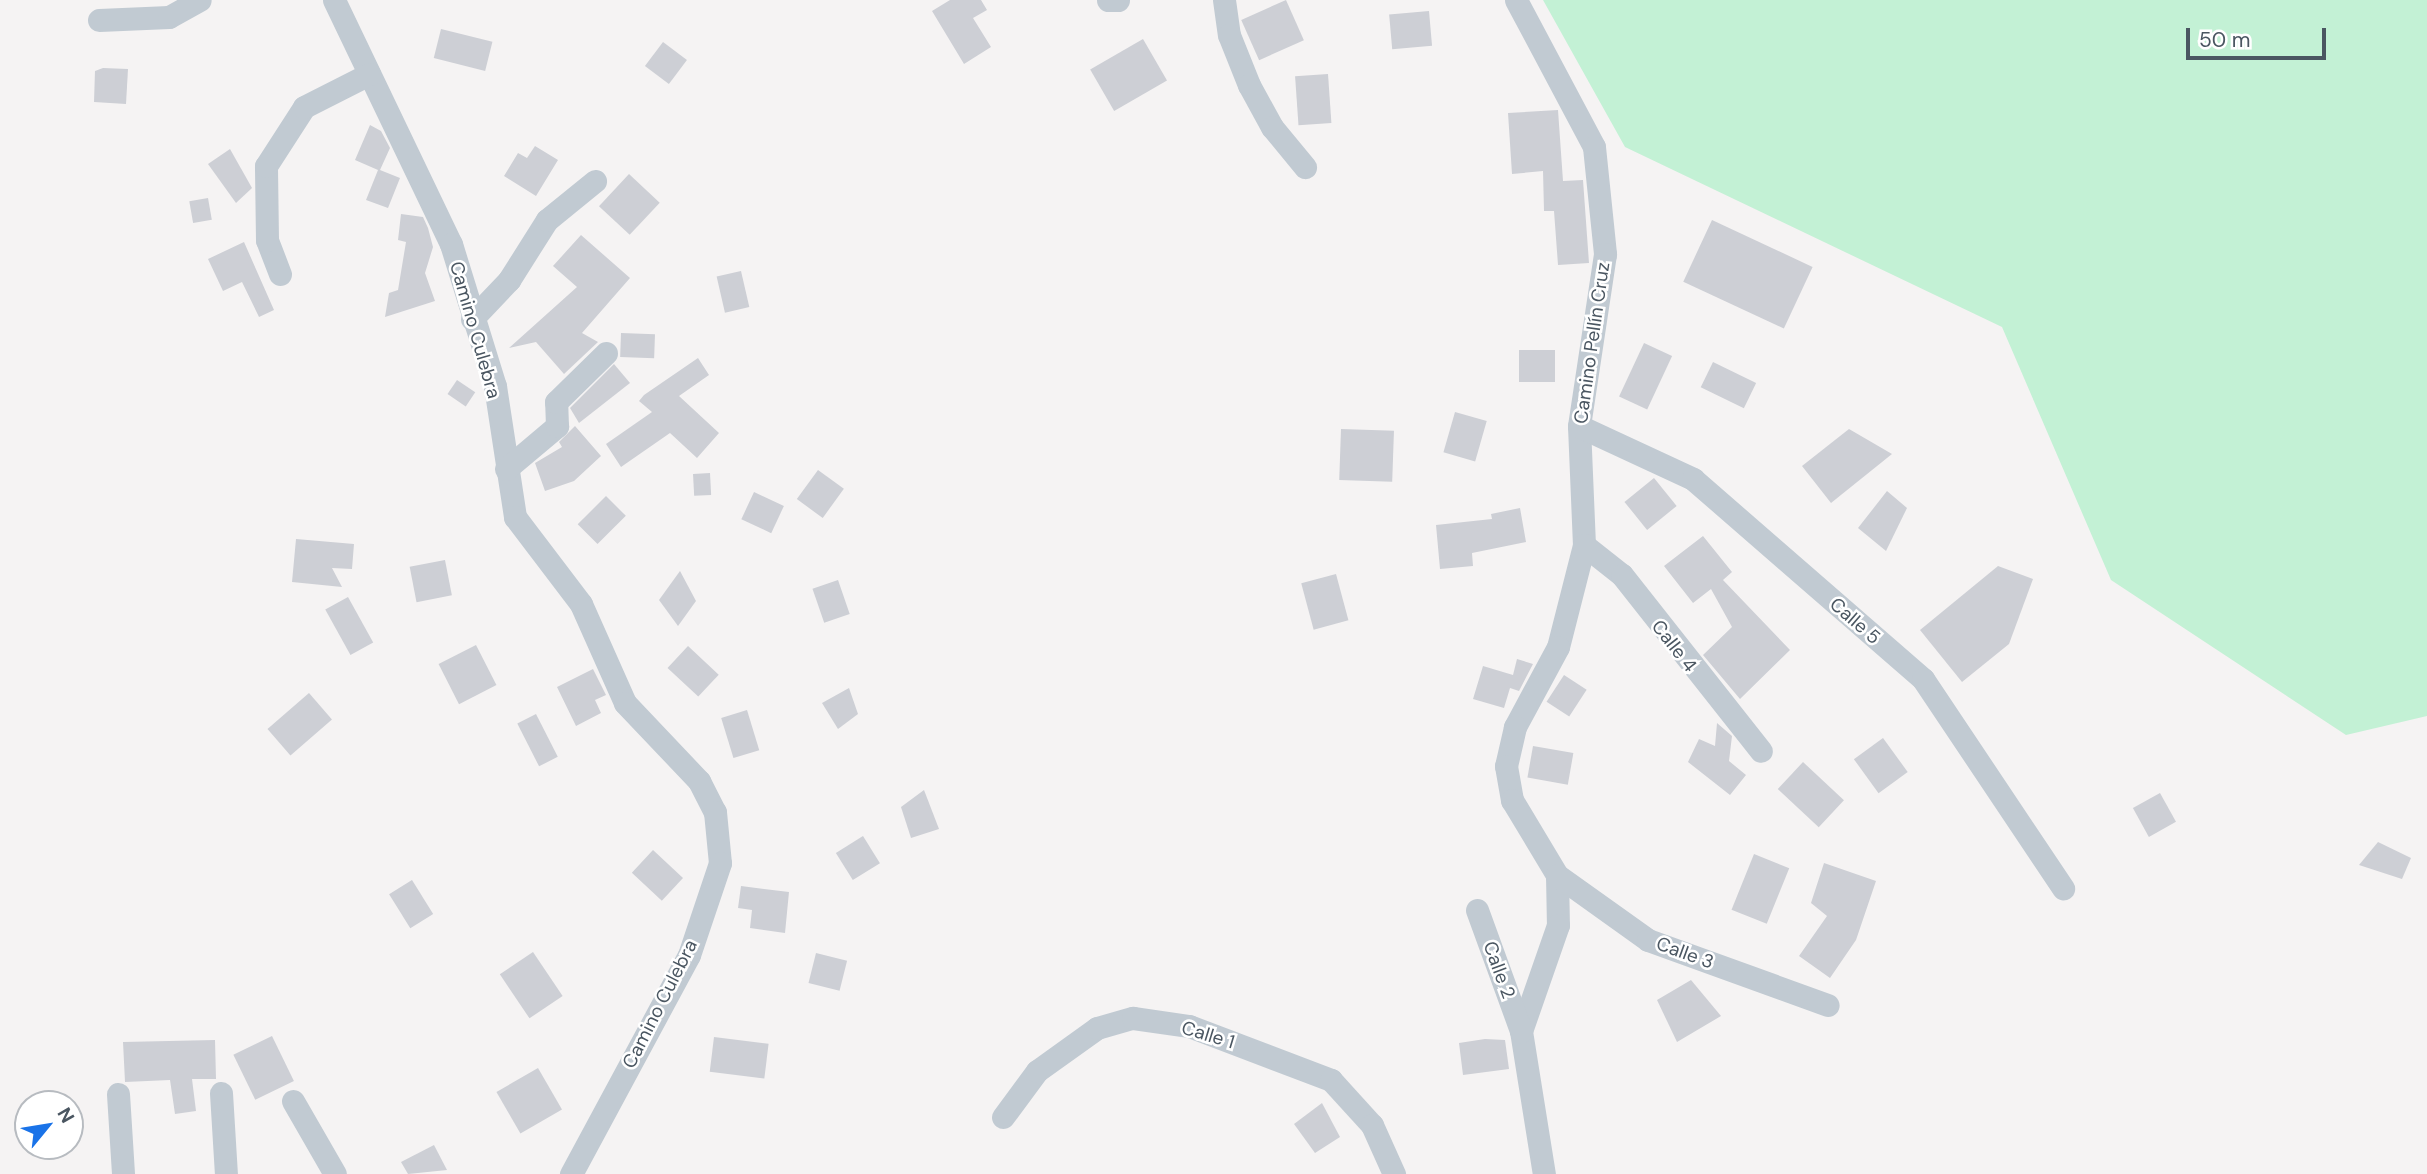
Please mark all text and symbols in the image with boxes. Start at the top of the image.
scale bar [2189,14,2329,58]
text: 50 m [2199,26,2250,54]
street label: Camino Culebra [445,259,505,401]
street label: Camino Pellín Cruz [1569,261,1615,425]
street label: Calle 5 [1825,593,1885,649]
street label: Calle 4 [1647,615,1701,677]
street label: Calle 3 [1653,932,1717,974]
street label: Camino Culebra [618,936,702,1072]
street label: Calle 2 [1478,938,1520,1002]
street label: Calle 1 [1179,1016,1237,1054]
north arrow [14,1090,84,1160]
text: N [52,1103,80,1127]

